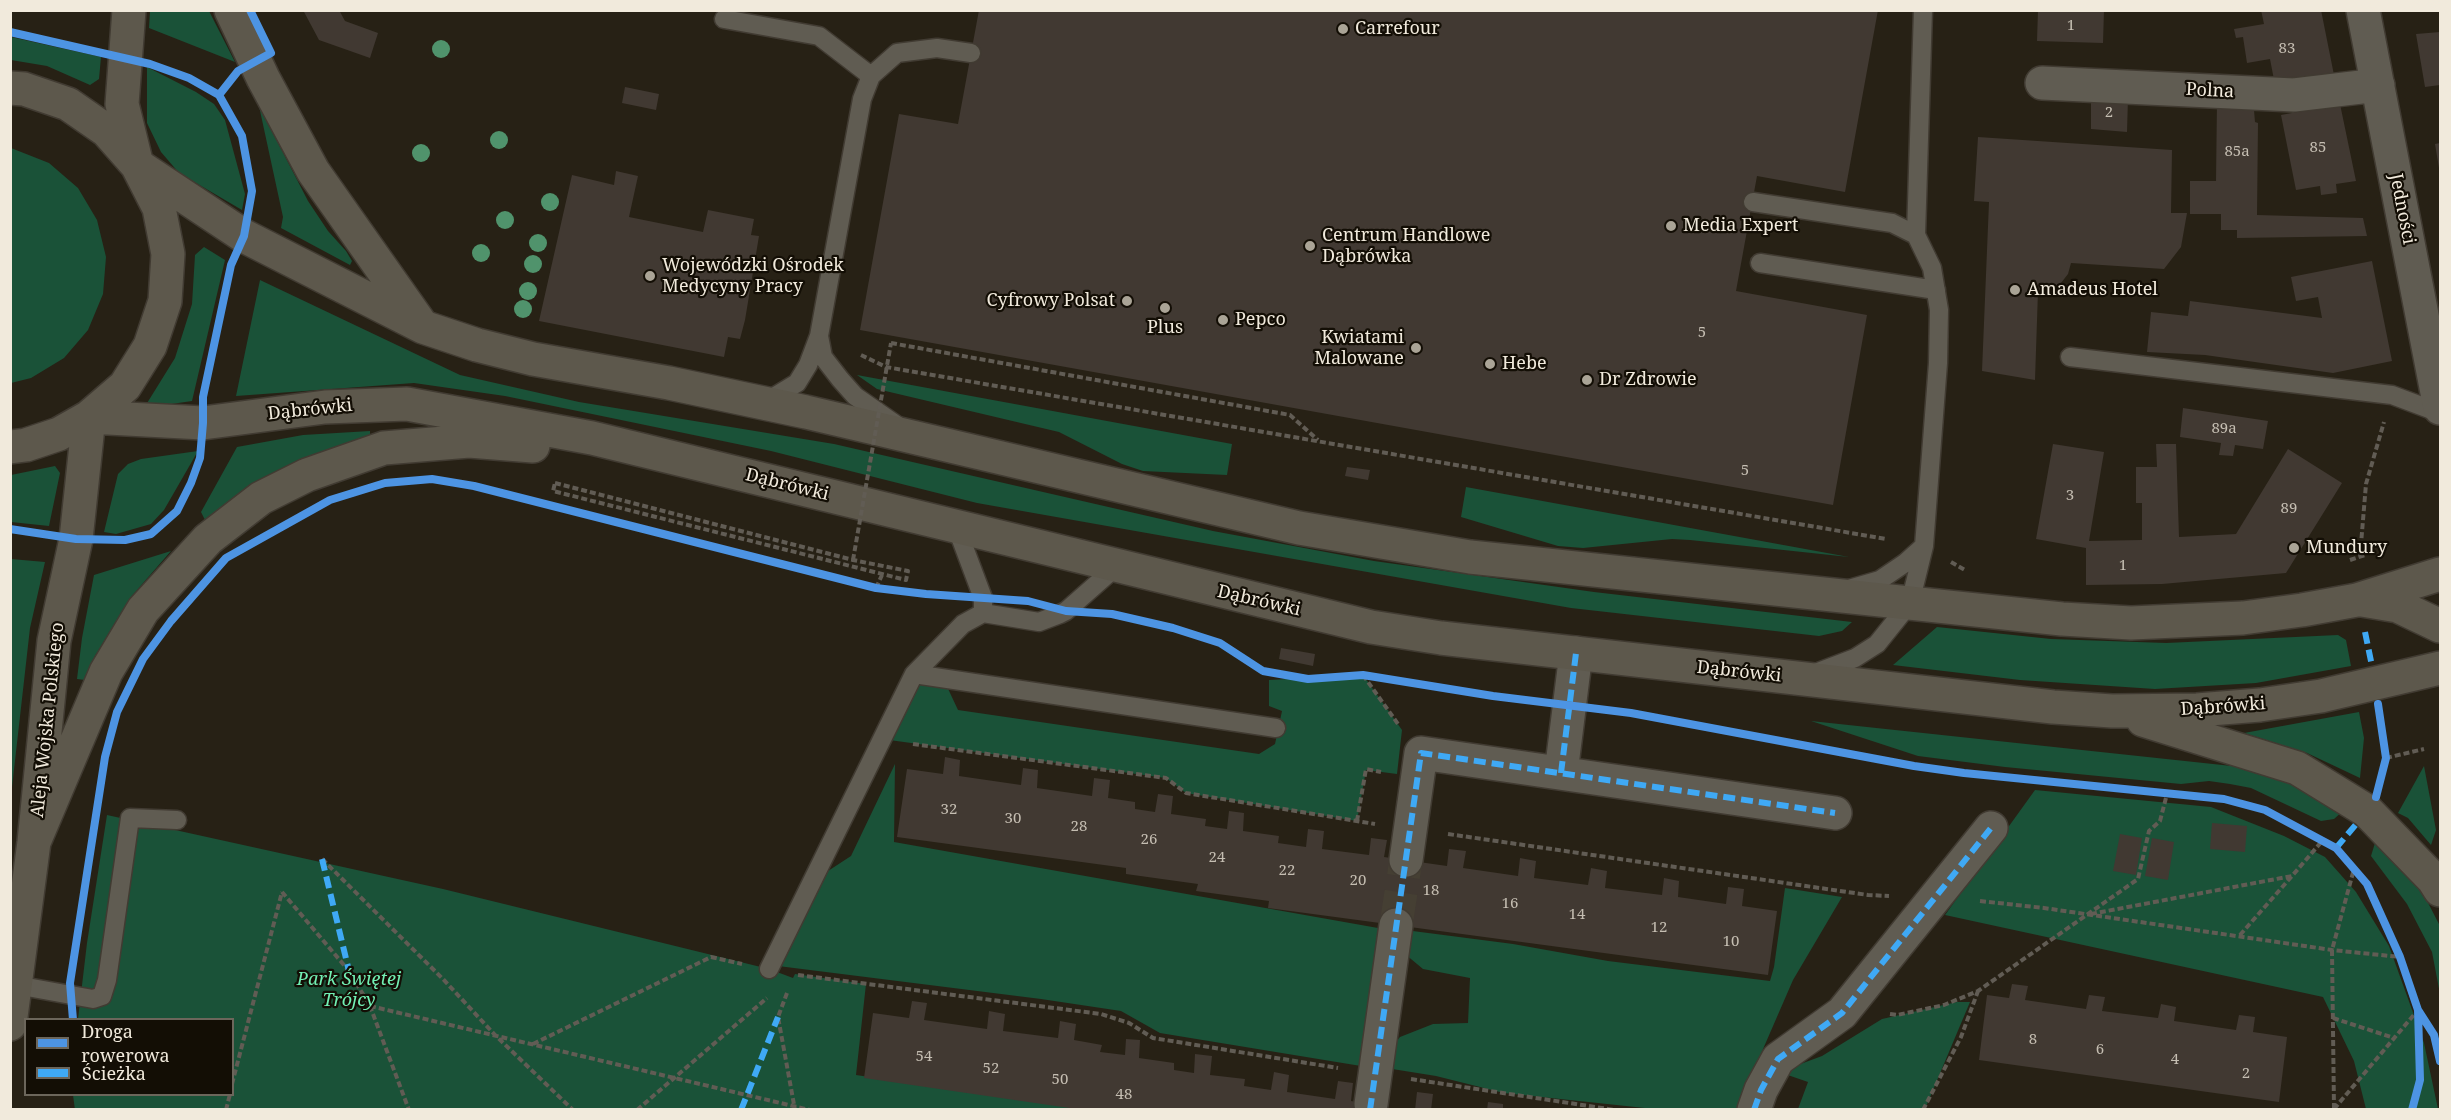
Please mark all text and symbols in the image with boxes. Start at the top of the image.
house number: 1 [2067,17,2075,35]
place label: Carrefour [1355,18,1440,40]
marker: Carrefour [1336,22,1350,36]
house number: 83 [2279,40,2295,58]
street label: Polna [2185,79,2235,103]
house number: 2 [2105,104,2113,122]
house number: 85 [2310,139,2326,157]
house number: 85a [2224,143,2250,161]
street label: Jedności [2385,172,2419,246]
place label: Media Expert [1683,215,1798,237]
marker: Media Expert [1664,219,1678,233]
place label: Centrum Handlowe Dąbrówka [1322,225,1490,268]
marker: Centrum Handlowe Dąbrówka [1303,239,1317,253]
place label: Wojewódzki Ośrodek Medycyny Pracy [662,255,844,298]
marker: Wojewódzki Ośrodek Medycyny Pracy [643,269,657,283]
place label: Amadeus Hotel [2027,279,2158,301]
marker: Amadeus Hotel [2008,283,2022,297]
place label: Cyfrowy Polsat [986,290,1115,312]
marker: Cyfrowy Polsat [1120,294,1134,308]
marker: Plus [1158,301,1172,315]
place label: Pepco [1235,309,1286,331]
marker: Pepco [1216,313,1230,327]
place label: Plus [1147,317,1183,339]
house number: 5 [1698,324,1706,342]
place label: Kwiatami Malowane [1314,327,1404,370]
marker: Kwiatami Malowane [1409,341,1423,355]
place label: Hebe [1502,353,1547,375]
marker: Hebe [1483,357,1497,371]
place label: Dr Zdrowie [1599,369,1697,391]
marker: Dr Zdrowie [1580,373,1594,387]
street label: Dąbrówki [267,395,353,425]
house number: 89a [2211,420,2237,438]
house number: 5 [1741,462,1749,480]
street label: Dąbrówki [743,464,831,506]
house number: 3 [2066,487,2074,505]
house number: 89 [2281,500,2297,518]
place label: Mundury [2306,537,2387,559]
marker: Mundury [2287,541,2301,555]
house number: 1 [2119,557,2127,575]
street label: Dąbrówki [1215,581,1303,621]
street label: Aleja Wojska Polskiego [27,621,69,819]
street label: Dąbrówki [1696,657,1782,687]
street label: Dąbrówki [2180,693,2266,721]
house number: 32 [941,801,957,819]
house number: 30 [1005,810,1021,828]
house number: 28 [1071,818,1087,836]
house number: 26 [1141,831,1157,849]
house number: 24 [1209,849,1225,867]
house number: 22 [1279,862,1295,880]
house number: 20 [1350,872,1366,890]
house number: 18 [1423,882,1439,900]
house number: 16 [1502,895,1518,913]
house number: 14 [1569,906,1585,924]
house number: 12 [1651,919,1667,937]
house number: 10 [1723,933,1739,951]
park label: Park Świętej Trójcy [297,969,401,1012]
legend [24,1018,234,1096]
text: Droga rowerowa [81,1019,170,1067]
house number: 8 [2029,1031,2037,1049]
house number: 6 [2096,1041,2104,1059]
house number: 54 [916,1048,932,1066]
house number: 4 [2171,1051,2179,1069]
house number: 52 [983,1060,999,1078]
text: Ścieżka [82,1061,146,1085]
house number: 2 [2242,1065,2250,1083]
house number: 50 [1052,1071,1068,1089]
house number: 48 [1116,1086,1132,1104]

